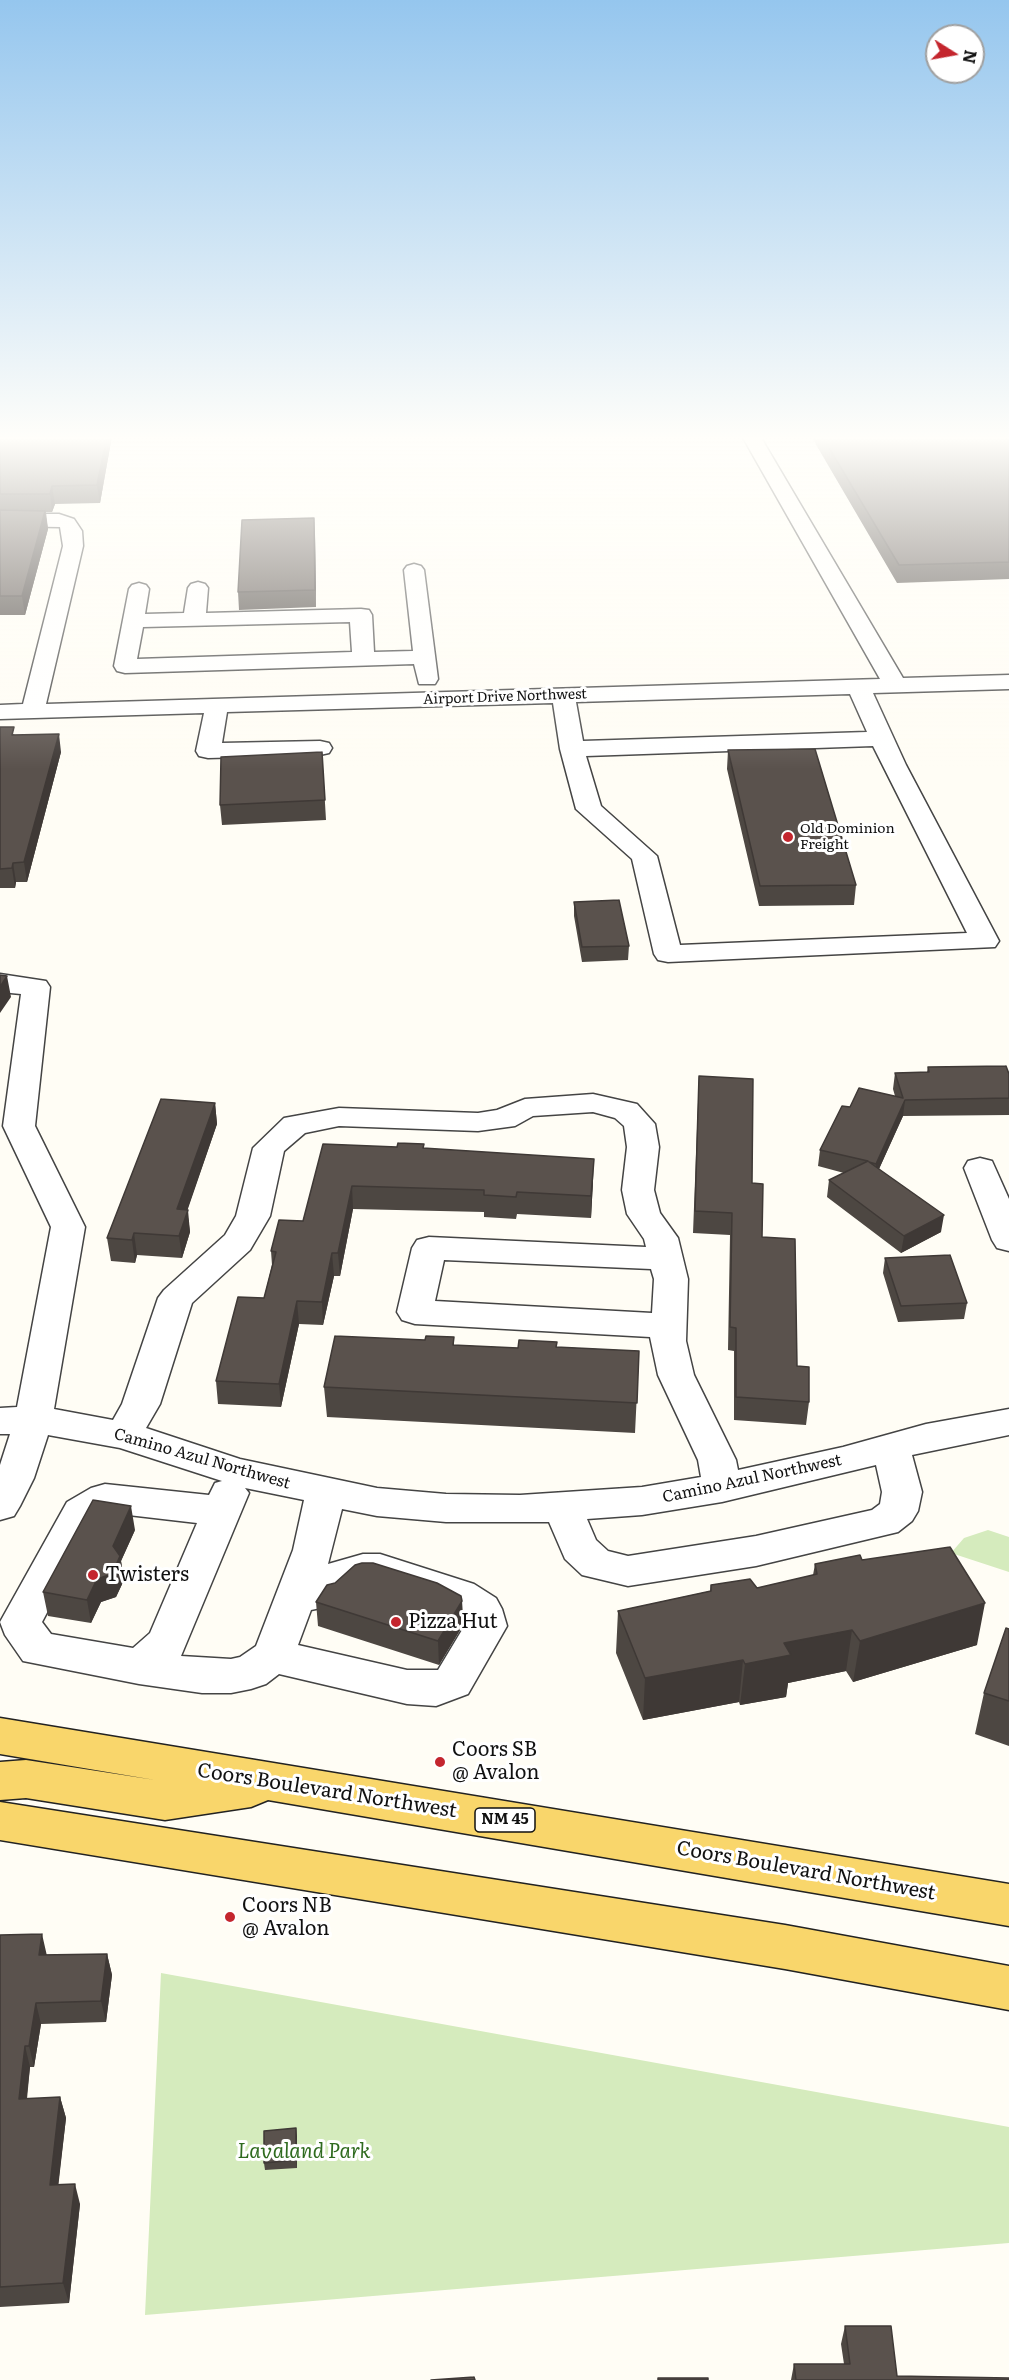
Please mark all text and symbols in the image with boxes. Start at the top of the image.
north arrow [925,24,985,84]
text: N [958,48,984,66]
street label: Airport Drive Northwest [423,686,587,708]
place label: Old Dominion Freight [800,821,895,854]
marker: Old Dominion Freight [781,830,795,844]
street label: Camino Azul Northwest [112,1425,292,1493]
street label: Camino Azul Northwest [661,1451,843,1507]
place label: Twisters [105,1563,189,1587]
marker: Twisters [86,1568,100,1582]
place label: Pizza Hut [408,1610,497,1634]
marker: Pizza Hut [389,1615,403,1629]
place label: Coors SB @ Avalon [452,1738,539,1785]
marker: Coors SB @ Avalon [433,1755,447,1769]
street label: Coors Boulevard Northwest [195,1759,459,1823]
road number: NM 45 [475,1808,535,1832]
street label: Coors Boulevard Northwest [675,1836,937,1906]
place label: Coors NB @ Avalon [242,1894,332,1941]
marker: Coors NB @ Avalon [223,1910,237,1924]
park label: Lavaland Park [238,2140,370,2164]

